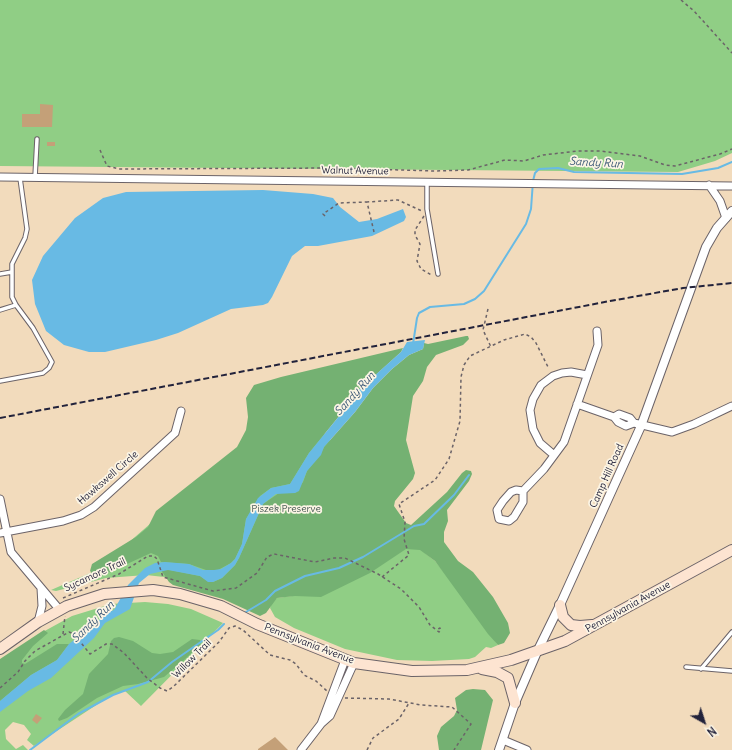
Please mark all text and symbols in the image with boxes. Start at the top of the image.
water label: Sandy Run [569,155,623,171]
street label: Walnut Avenue [321,164,389,178]
water label: Sandy Run [332,370,378,418]
street label: Camp Hill Road [588,442,626,510]
street label: Hawkswell Circle [75,449,141,507]
park label: Piszek Preserve [251,503,321,515]
street label: Sycamore Trail [62,555,128,595]
street label: Pennsylvania Avenue [583,579,673,635]
water label: Sandy Run [69,599,117,645]
street label: Pennsylvania Avenue [262,621,356,667]
street label: Willow Trail [170,637,214,681]
north arrow [684,702,724,742]
text: N [704,723,719,739]

